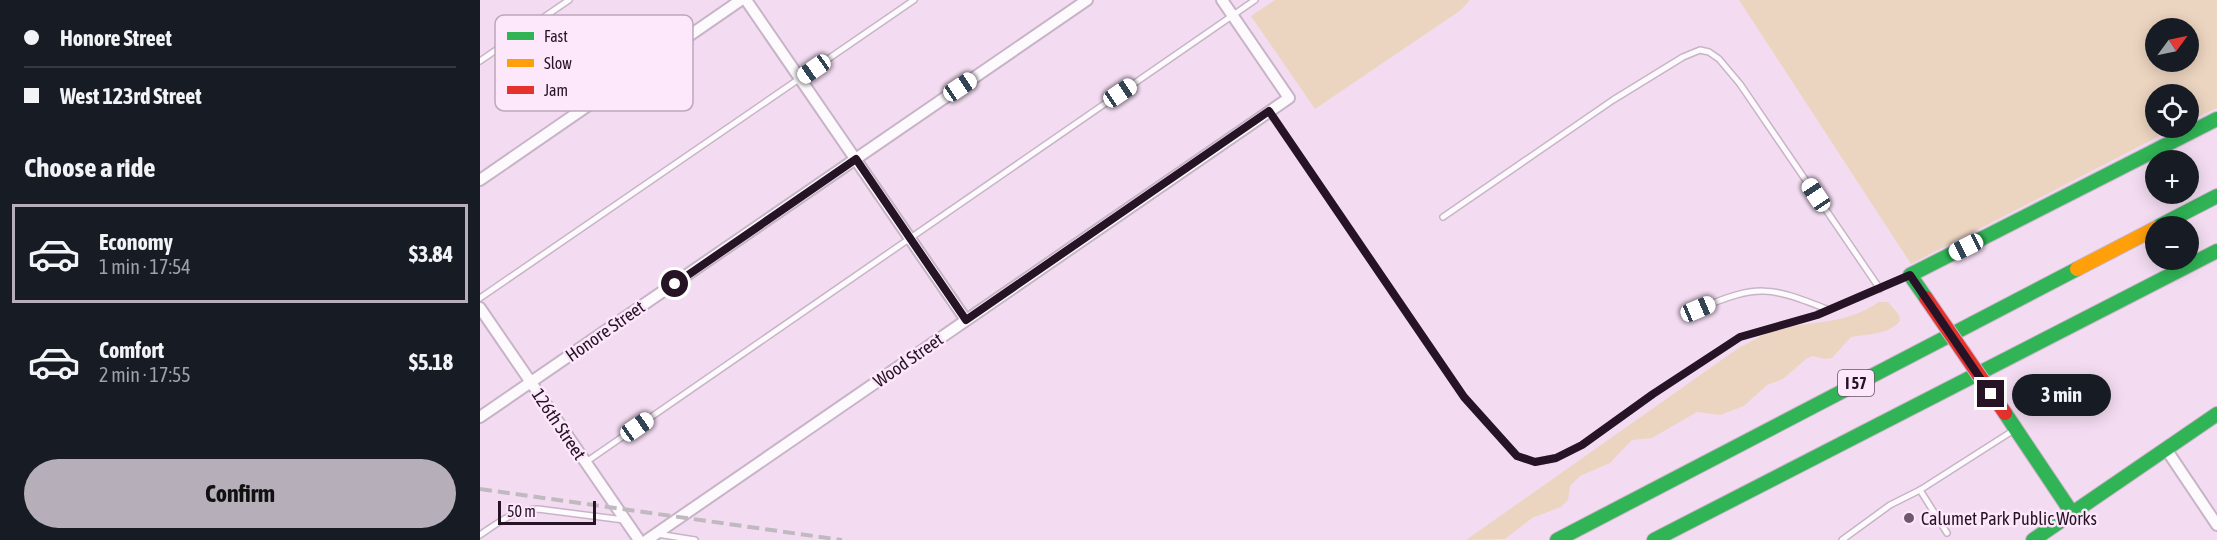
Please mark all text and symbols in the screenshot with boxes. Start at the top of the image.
legend [495,15,693,111]
north arrow [2145,18,2199,72]
map controls [2145,18,2199,270]
text: Honore Street [60,25,172,51]
text: Fast [544,27,568,45]
car [794,51,834,87]
text: Slow [544,54,572,72]
car [940,69,980,105]
car [1100,75,1140,111]
text: Jam [544,81,568,99]
text: West 123rd Street [60,83,202,109]
button: locate [2145,84,2199,138]
button: + [2145,150,2199,204]
text: Choose a ride [24,152,156,183]
car [1798,175,1834,215]
button: − [2145,216,2199,270]
icon: car [27,227,81,281]
text: Economy [99,229,173,255]
car [1946,231,1986,263]
text: $3.84 [409,241,453,267]
text: 1 min · 17:54 [99,255,191,278]
route start [661,270,688,297]
car [1678,294,1718,324]
street label: Honore Street [561,296,649,366]
street label: Wood Street [869,328,947,392]
icon: car [27,335,81,389]
text: Comfort [99,337,164,363]
text: $5.18 [409,349,453,375]
text: 2 min · 17:55 [99,363,191,386]
road number: I 57 [1838,370,1874,396]
callout: 3 min [2012,373,2111,415]
route end [1977,380,2004,407]
text: 3 min [2041,383,2082,406]
street label: 126th Street [528,384,590,464]
car [617,409,657,445]
button: Confirm [24,459,456,528]
scale bar [498,498,596,526]
text: 50 m [507,502,536,520]
place label: Calumet Park Public Works [1921,508,2097,529]
marker: Calumet Park Public Works [1902,511,1916,525]

